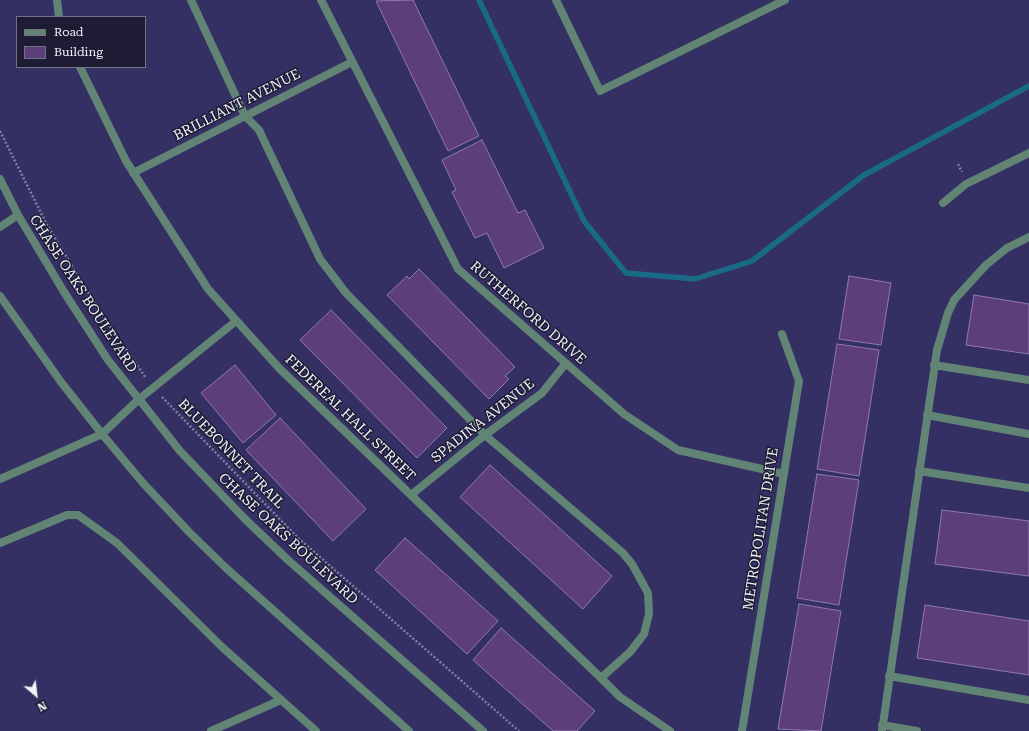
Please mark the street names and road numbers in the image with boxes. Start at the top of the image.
street label: BRILLIANT AVENUE [171,66,303,144]
street label: CHASE OAKS BOULEVARD [26,212,140,376]
street label: RUTHERFORD DRIVE [466,258,590,368]
street label: FEDEREAL HALL STREET [281,351,419,485]
street label: SPADINA AVENUE [428,375,538,467]
street label: BLUEBONNET TRAIL [174,396,288,512]
street label: METROPOLITAN DRIVE [740,446,782,612]
street label: CHASE OAKS BOULEVARD [215,470,361,608]

